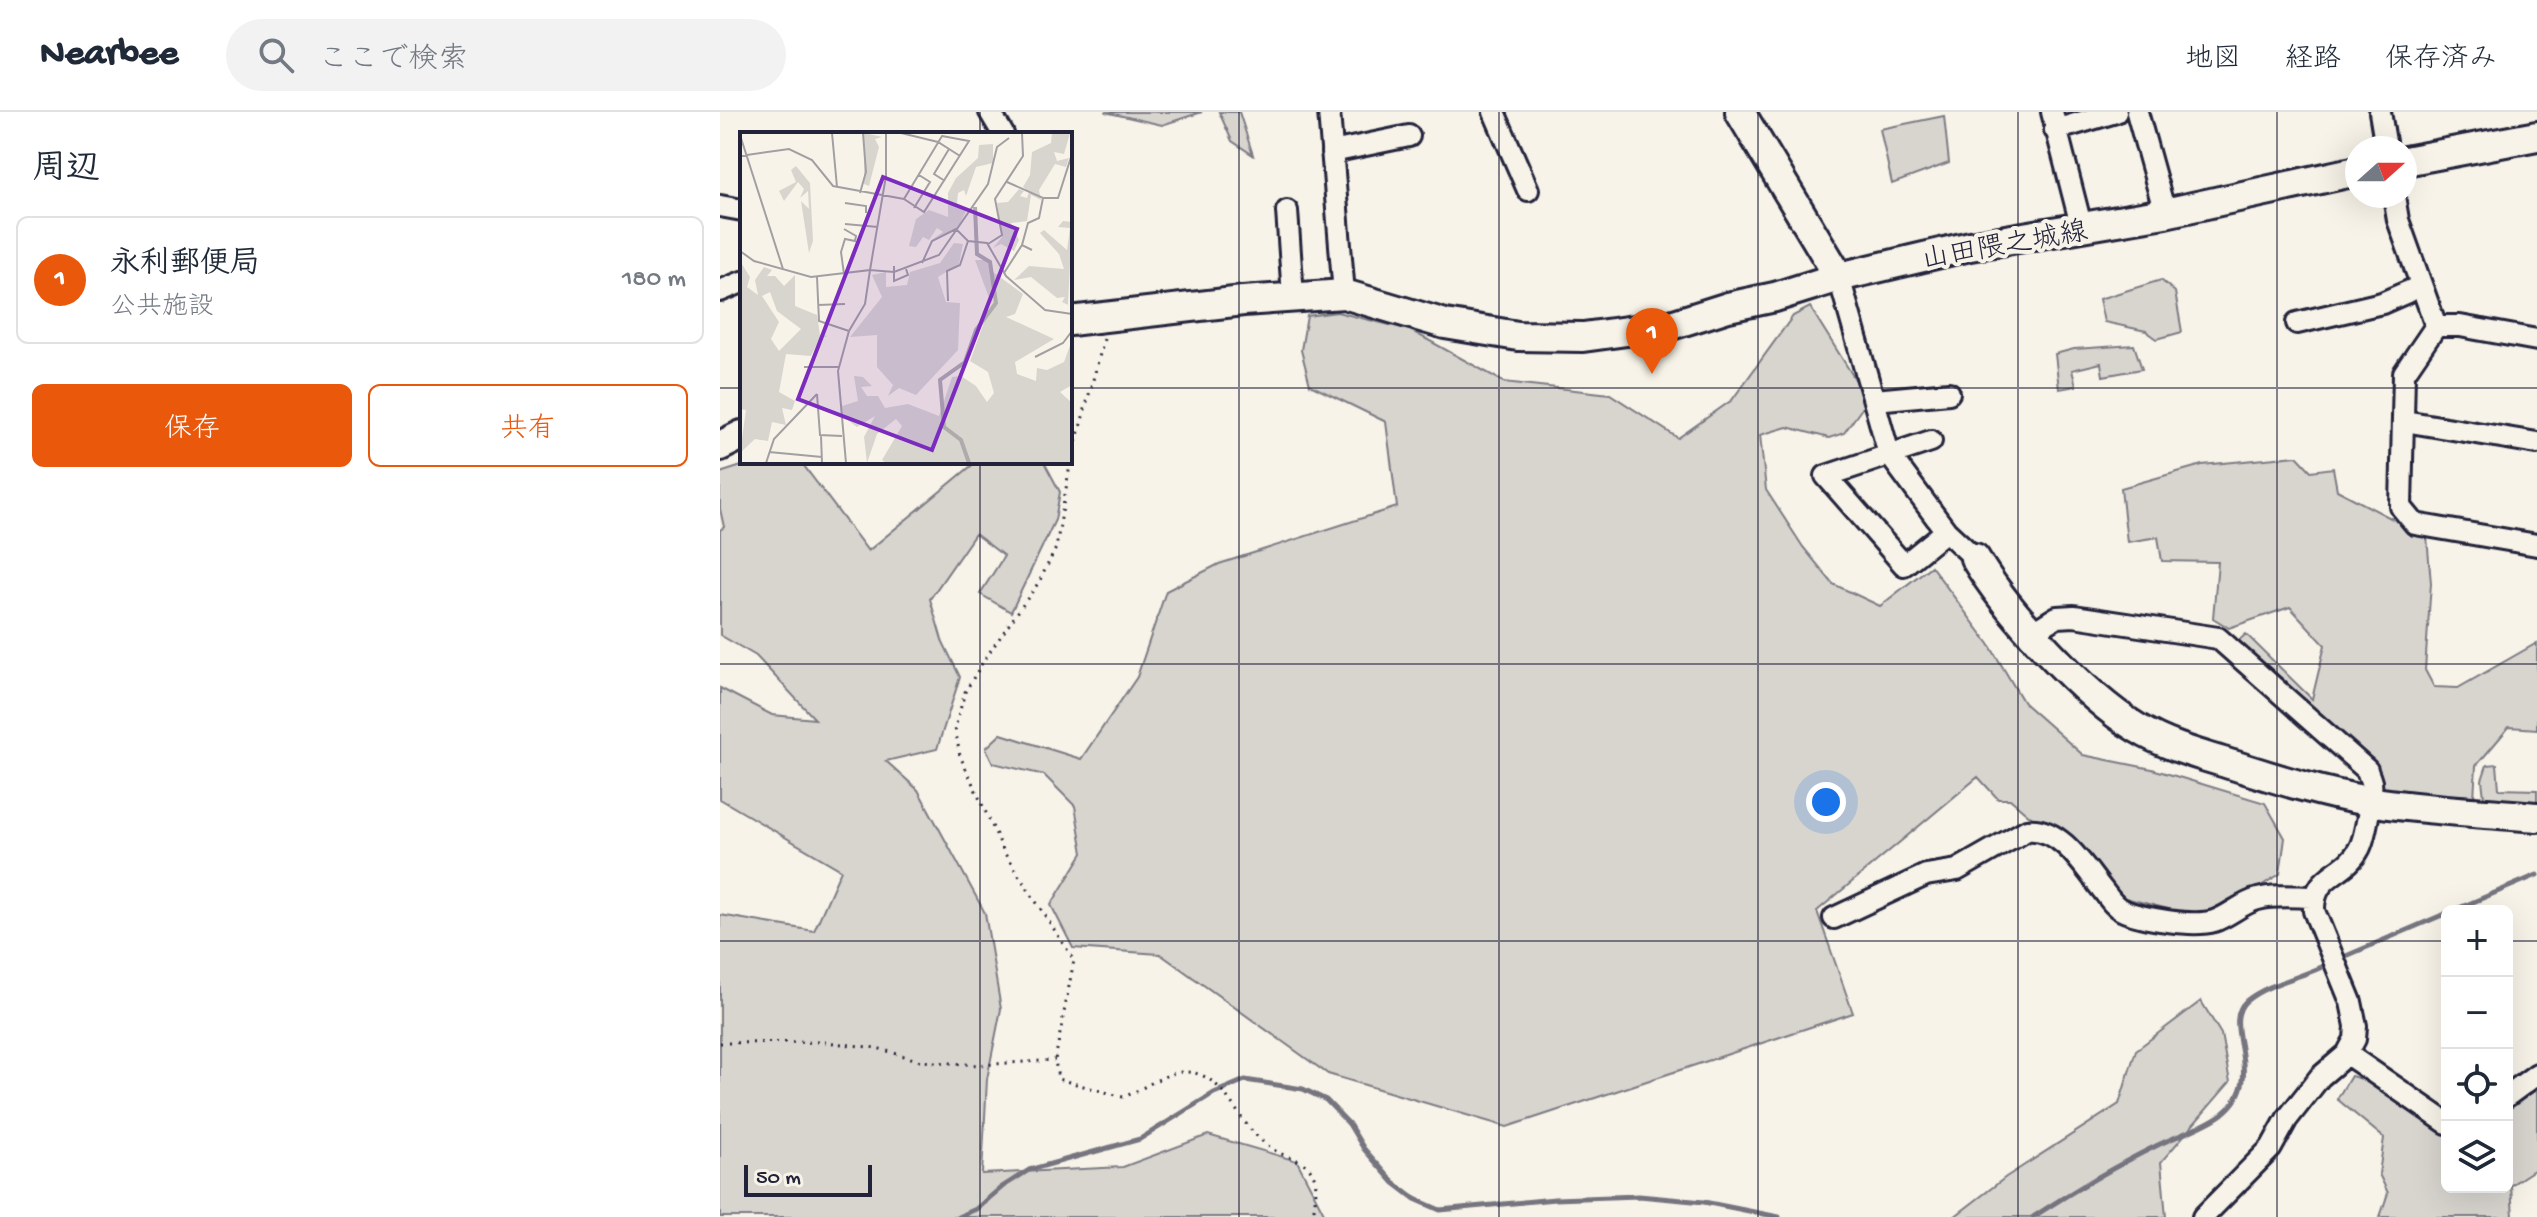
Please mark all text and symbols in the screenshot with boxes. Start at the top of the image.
search box [226,19,786,91]
text: Nearbee [40,33,178,77]
icon: search [254,33,298,77]
text: ここで検索 [318,44,468,79]
text: 地図 [2185,44,2241,77]
text: 経路 [2285,44,2341,77]
text: 保存済み [2385,44,2497,77]
inset map [740,132,1072,464]
north arrow [2345,136,2417,208]
text: 周辺 [32,151,100,191]
street label: 山田隈之城線 [1919,216,2090,278]
text: 永利郵便局 [110,248,260,283]
text: 1 [55,265,65,296]
text: 180 m [622,265,686,296]
text: 公共施設 [110,293,214,324]
pin: 1 [1626,308,1678,374]
button: 保存 [32,384,352,467]
button: 共有 [368,384,688,467]
your location [1806,782,1846,822]
map controls [2441,905,2513,1193]
button: + [2441,905,2513,977]
button: − [2441,977,2513,1049]
button: locate [2441,1049,2513,1121]
button: layers [2441,1121,2513,1193]
scale bar [744,1161,872,1197]
text: 50 m [756,1166,801,1192]

